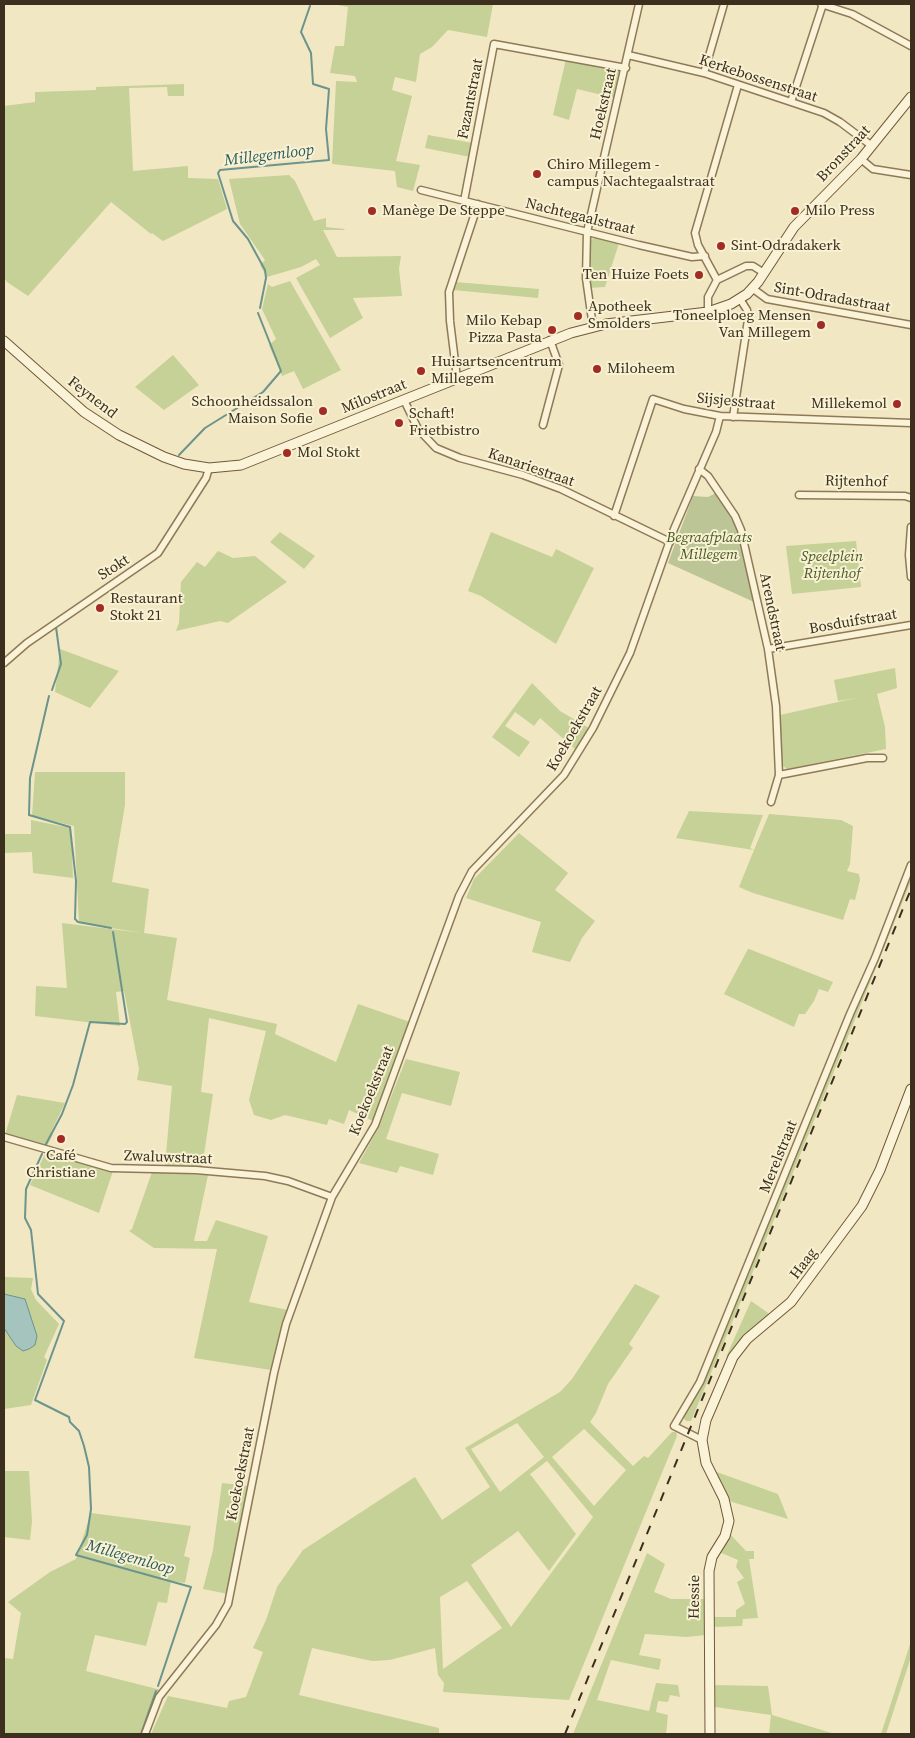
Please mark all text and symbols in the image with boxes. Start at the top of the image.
street label: Kerkebossenstraat [697,51,819,107]
street label: Fazantstraat [454,57,488,141]
street label: Hoekstraat [587,66,621,142]
street label: Bronstraat [813,122,875,186]
water label: Millegemloop [223,141,315,171]
place label: Chiro Millegem - campus Nachtegaalstraat [547,156,715,191]
marker: Chiro Millegem - campus Nachtegaalstraat [531,168,543,180]
street label: Nachtegaalstraat [523,195,637,239]
place label: Manège De Steppe [382,202,505,220]
place label: Milo Press [805,202,875,220]
marker: Manège De Steppe [366,205,378,217]
marker: Milo Press [789,205,801,217]
place label: Sint-Odradakerk [731,237,841,255]
marker: Sint-Odradakerk [715,240,727,252]
place label: Ten Huize Foets [583,266,689,284]
marker: Ten Huize Foets [693,269,705,281]
street label: Sint-Odradastraat [773,279,891,317]
place label: Apotheek Smolders [588,298,652,333]
place label: Toneelploeg Mensen Van Millegem [673,307,811,342]
marker: Apotheek Smolders [572,310,584,322]
place label: Milo Kebap Pizza Pasta [466,312,542,347]
marker: Toneelploeg Mensen Van Millegem [815,319,827,331]
marker: Milo Kebap Pizza Pasta [546,324,558,336]
place label: Huisartsencentrum Millegem [431,353,562,388]
place label: Miloheem [607,360,675,378]
marker: Miloheem [591,363,603,375]
marker: Huisartsencentrum Millegem [415,365,427,377]
street label: Feynend [64,373,120,423]
street label: Milostraat [339,376,409,418]
street label: Sijsjesstraat [696,390,776,414]
place label: Schoonheidssalon Maison Sofie [192,393,313,428]
place label: Millekemol [811,395,887,413]
marker: Millekemol [891,398,903,410]
marker: Schoonheidssalon Maison Sofie [317,405,329,417]
place label: Schaft! Frietbistro [409,405,480,440]
marker: Schaft! Frietbistro [393,417,405,429]
place label: Mol Stokt [297,444,360,462]
street label: Kanariestraat [485,445,577,491]
marker: Mol Stokt [281,447,293,459]
street label: Rijtenhof [825,472,887,492]
park label: Begraafplaats Millegem [666,529,752,564]
park label: Speelplein Rijtenhof [801,548,863,583]
street label: Stokt [95,551,133,585]
street label: Arendstraat [755,571,789,653]
place label: Restaurant Stokt 21 [110,590,183,625]
marker: Restaurant Stokt 21 [94,602,106,614]
street label: Bosduifstraat [808,605,898,639]
street label: Koekoekstraat [543,683,607,775]
street label: Koekoekstraat [346,1044,398,1138]
street label: Merelstraat [756,1118,802,1196]
marker: Café Christiane [55,1133,67,1145]
place label: Café Christiane [26,1147,96,1182]
street label: Zwaluwstraat [123,1147,213,1169]
street label: Haag [786,1245,822,1283]
street label: Koekoekstraat [223,1426,259,1522]
water label: Millegemloop [84,1536,176,1580]
street label: Hessie [686,1575,704,1619]

